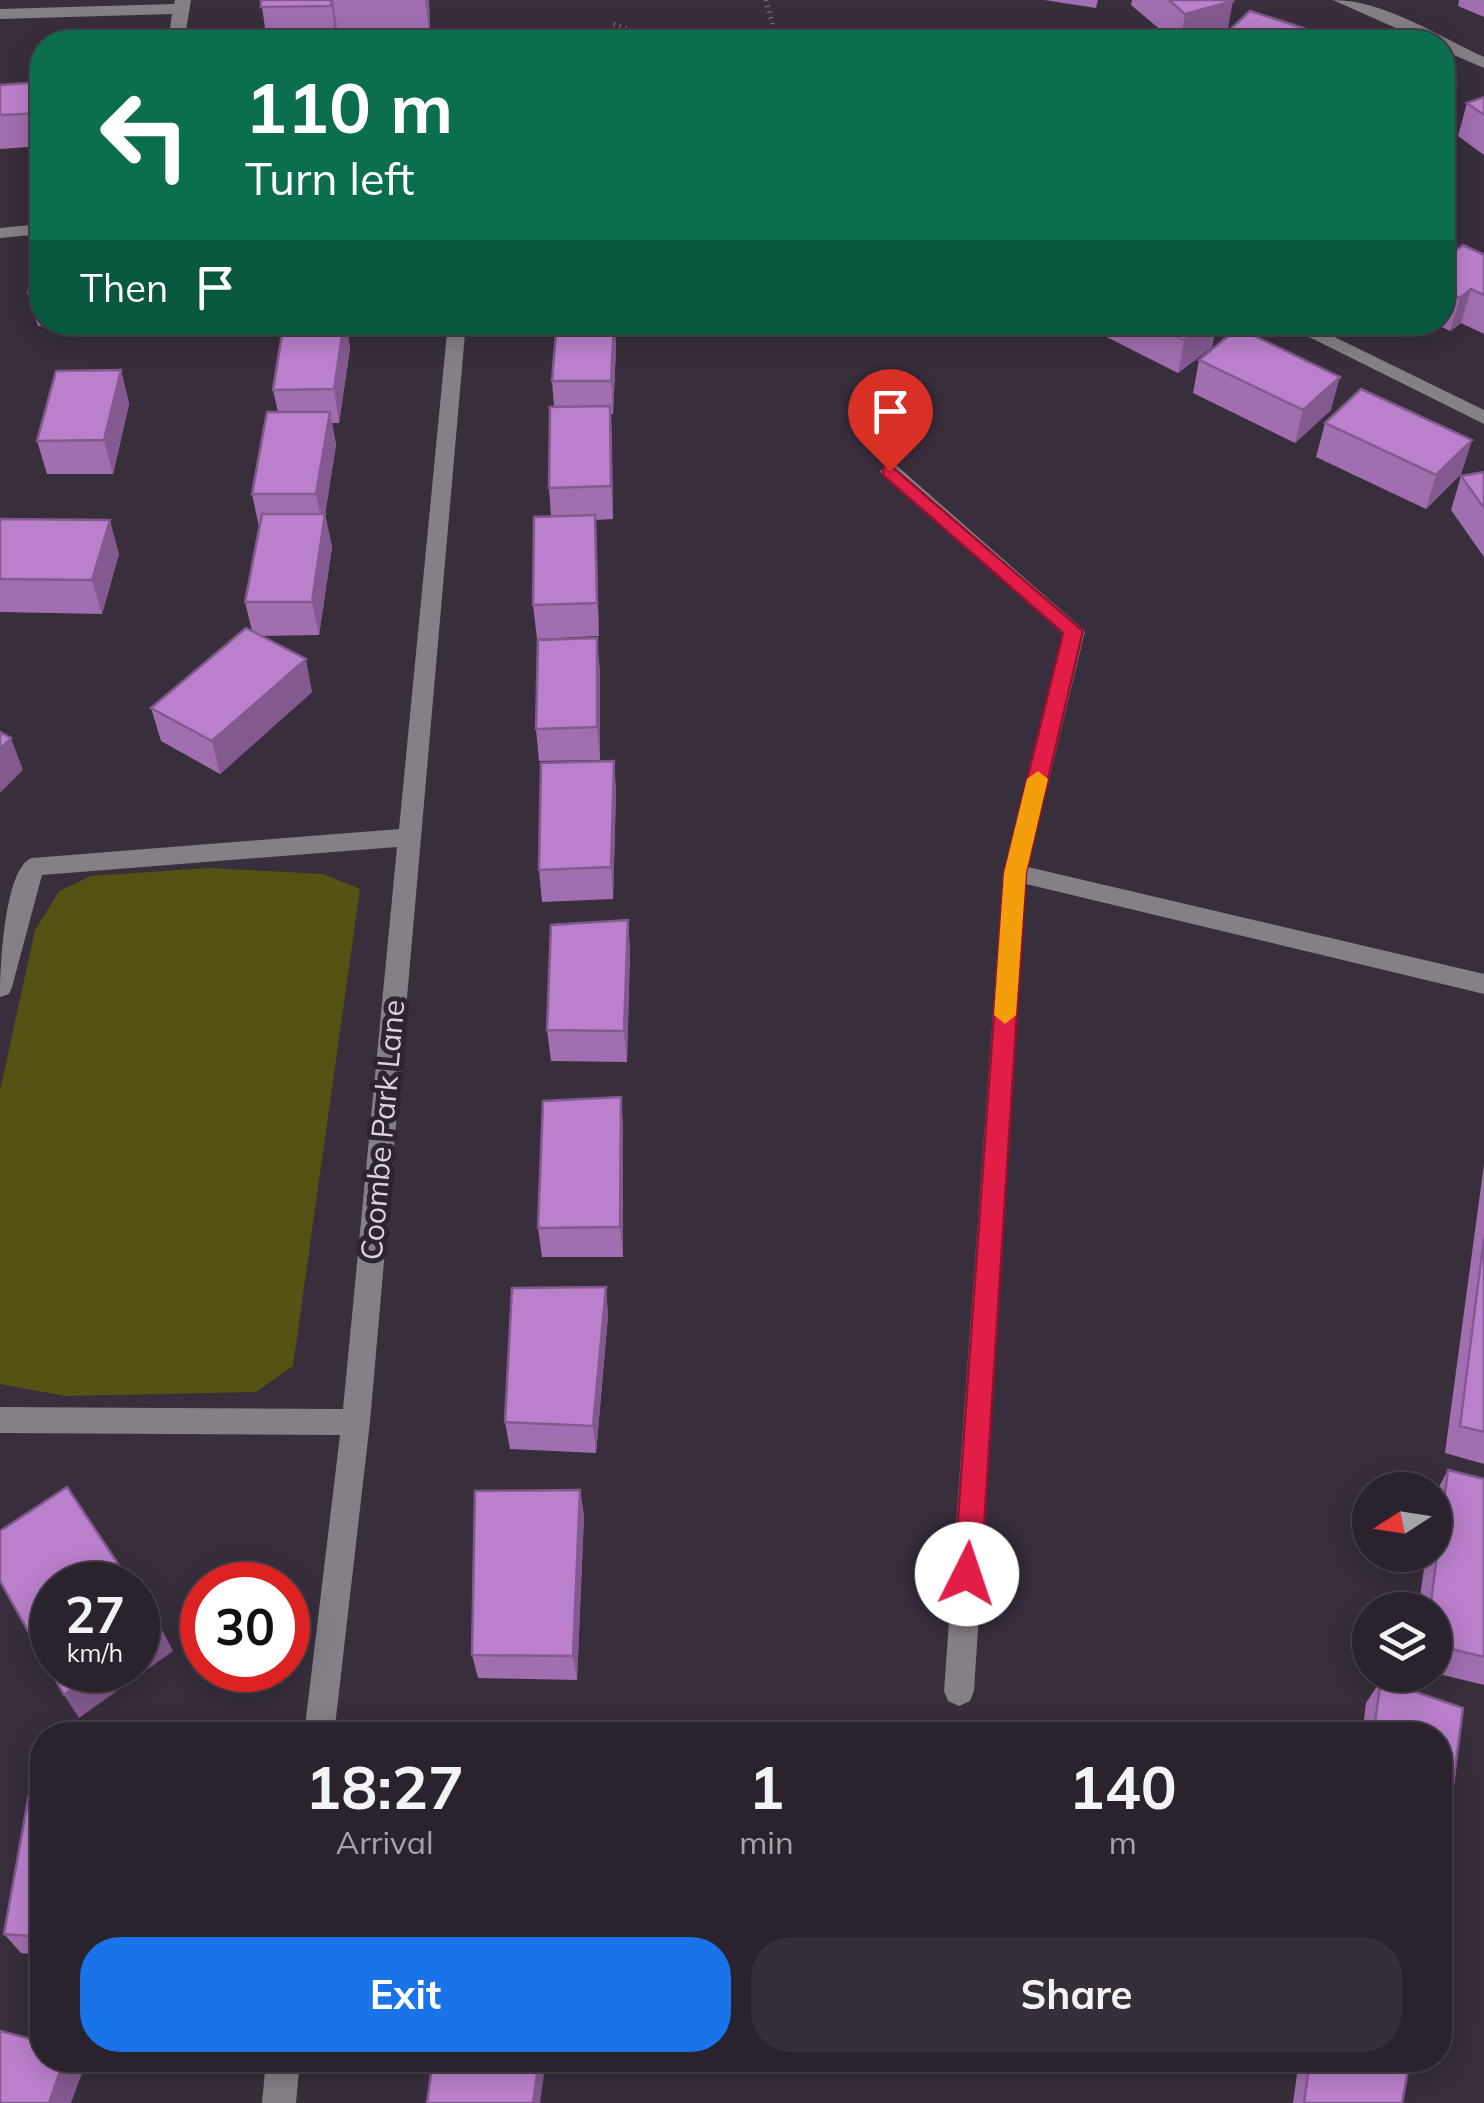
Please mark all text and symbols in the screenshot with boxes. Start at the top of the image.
text: 110 m [245,63,453,151]
icon: left [80,70,210,200]
text: Turn left [245,150,414,206]
icon: arrive [188,260,243,315]
text: Then [80,264,168,312]
pin [848,369,933,472]
icon: arrive [863,384,918,439]
street label: Coombe Park Lane [352,998,412,1262]
north arrow [1352,1472,1452,1572]
map controls [1352,1472,1452,1692]
position arrow [915,1522,1019,1626]
speed limit sign: 30 [180,1562,310,1692]
text: 27 [65,1583,125,1646]
button: layers [1352,1592,1452,1692]
text: km/h [67,1637,123,1668]
text: 18:27 [305,1749,464,1824]
text: 1 [748,1749,784,1824]
text: 140 [1069,1749,1177,1824]
text: Arrival [336,1822,434,1862]
text: min [739,1822,794,1862]
text: m [1109,1822,1137,1862]
button: Exit [80,1937,731,2052]
button: Share [751,1937,1402,2052]

